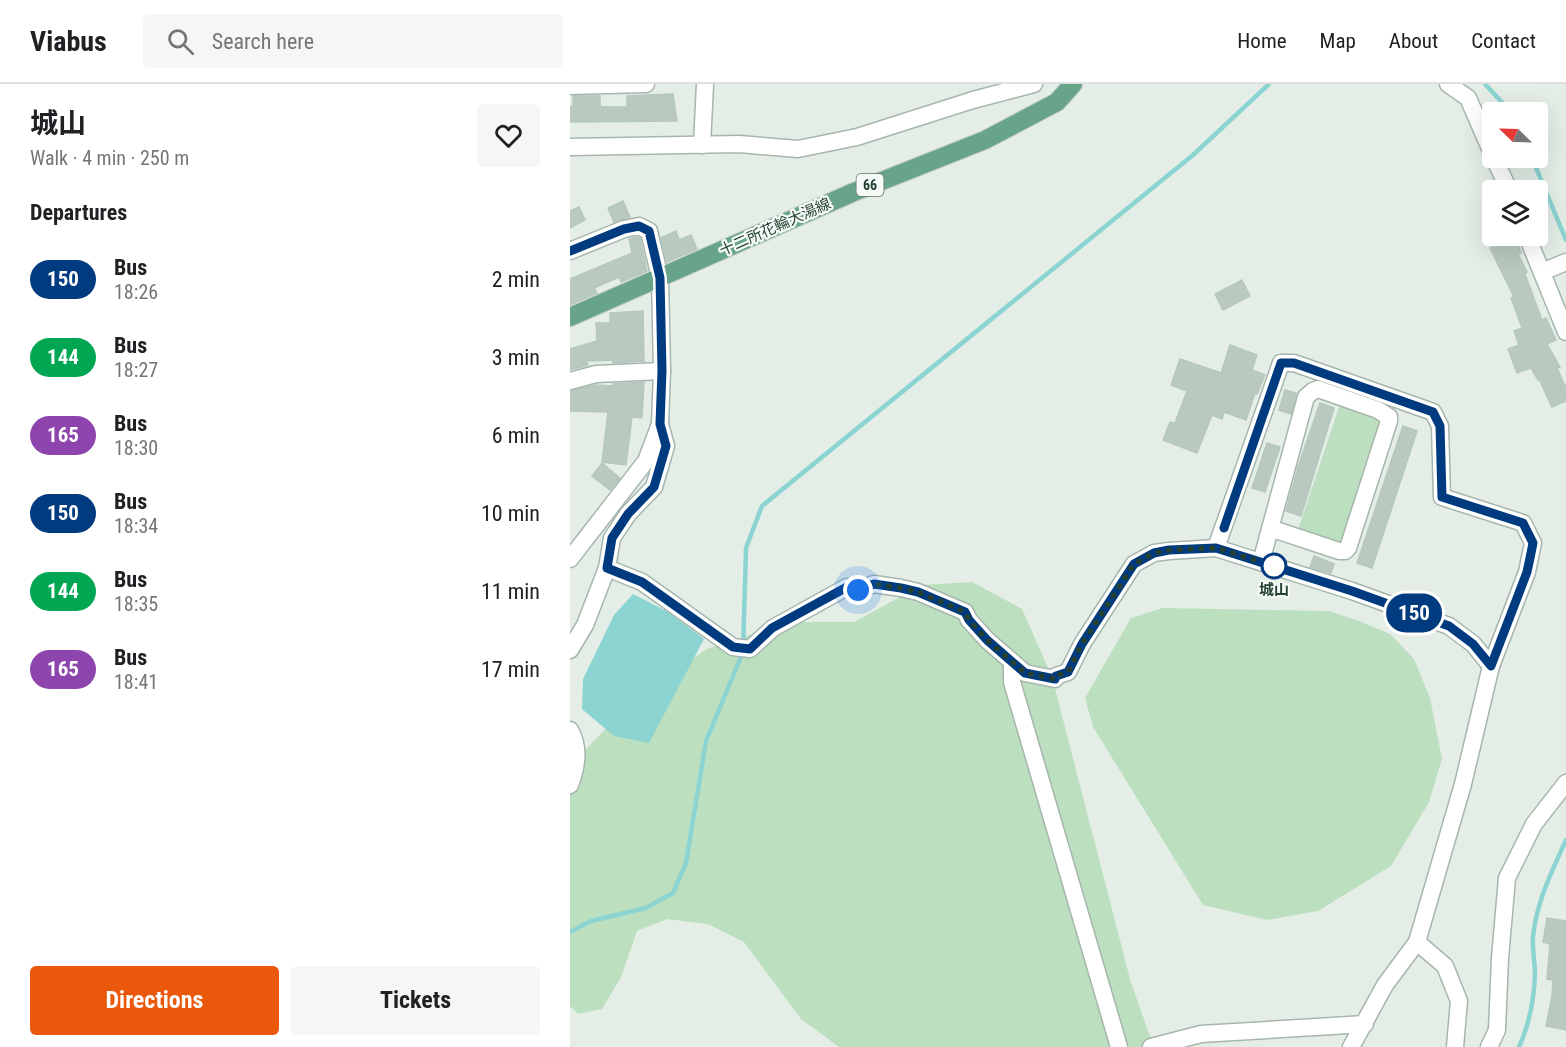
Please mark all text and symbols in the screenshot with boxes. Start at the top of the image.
search box [143,14,563,68]
text: Viabus [30,25,107,58]
icon: search [164,25,197,58]
text: Search here [212,29,314,54]
text: Home [1237,29,1287,53]
text: Map [1320,29,1356,53]
text: About [1389,29,1438,53]
text: Contact [1471,29,1536,53]
north arrow [1482,102,1548,168]
map controls [1482,102,1548,246]
button: heart [477,104,540,167]
text: 城山 [30,107,86,140]
text: Walk · 4 min · 250 m [30,146,189,170]
road number: 66 [856,174,884,196]
button: layers [1482,180,1548,246]
street label: 十二所花輪大湯線 [717,194,833,260]
text: Departures [30,200,127,225]
text: Bus [114,255,147,280]
text: 150 [47,267,79,291]
text: 2 min [492,267,540,292]
text: 18:26 [114,280,158,304]
text: Bus [114,333,147,358]
text: 144 [47,345,79,369]
text: 3 min [492,345,540,370]
text: 18:27 [114,358,158,382]
text: Bus [114,411,147,436]
text: 165 [47,423,79,447]
text: 6 min [492,423,540,448]
text: 18:30 [114,436,158,460]
text: Bus [114,489,147,514]
text: 150 [47,501,79,525]
text: 10 min [481,501,540,526]
text: 18:34 [114,514,158,538]
marker: 城山 [1261,553,1287,579]
text: Bus [114,567,147,592]
your location [843,575,873,605]
text: 144 [47,579,79,603]
text: 11 min [481,579,540,604]
place label: 城山 [1259,581,1289,599]
text: 18:35 [114,592,158,616]
line badge: 150 [1380,594,1448,632]
text: 150 [1398,601,1430,625]
text: Bus [114,645,147,670]
text: 165 [47,657,79,681]
text: 17 min [481,657,540,682]
text: 18:41 [114,670,158,694]
button: Directions [30,966,279,1035]
button: Tickets [291,966,540,1035]

